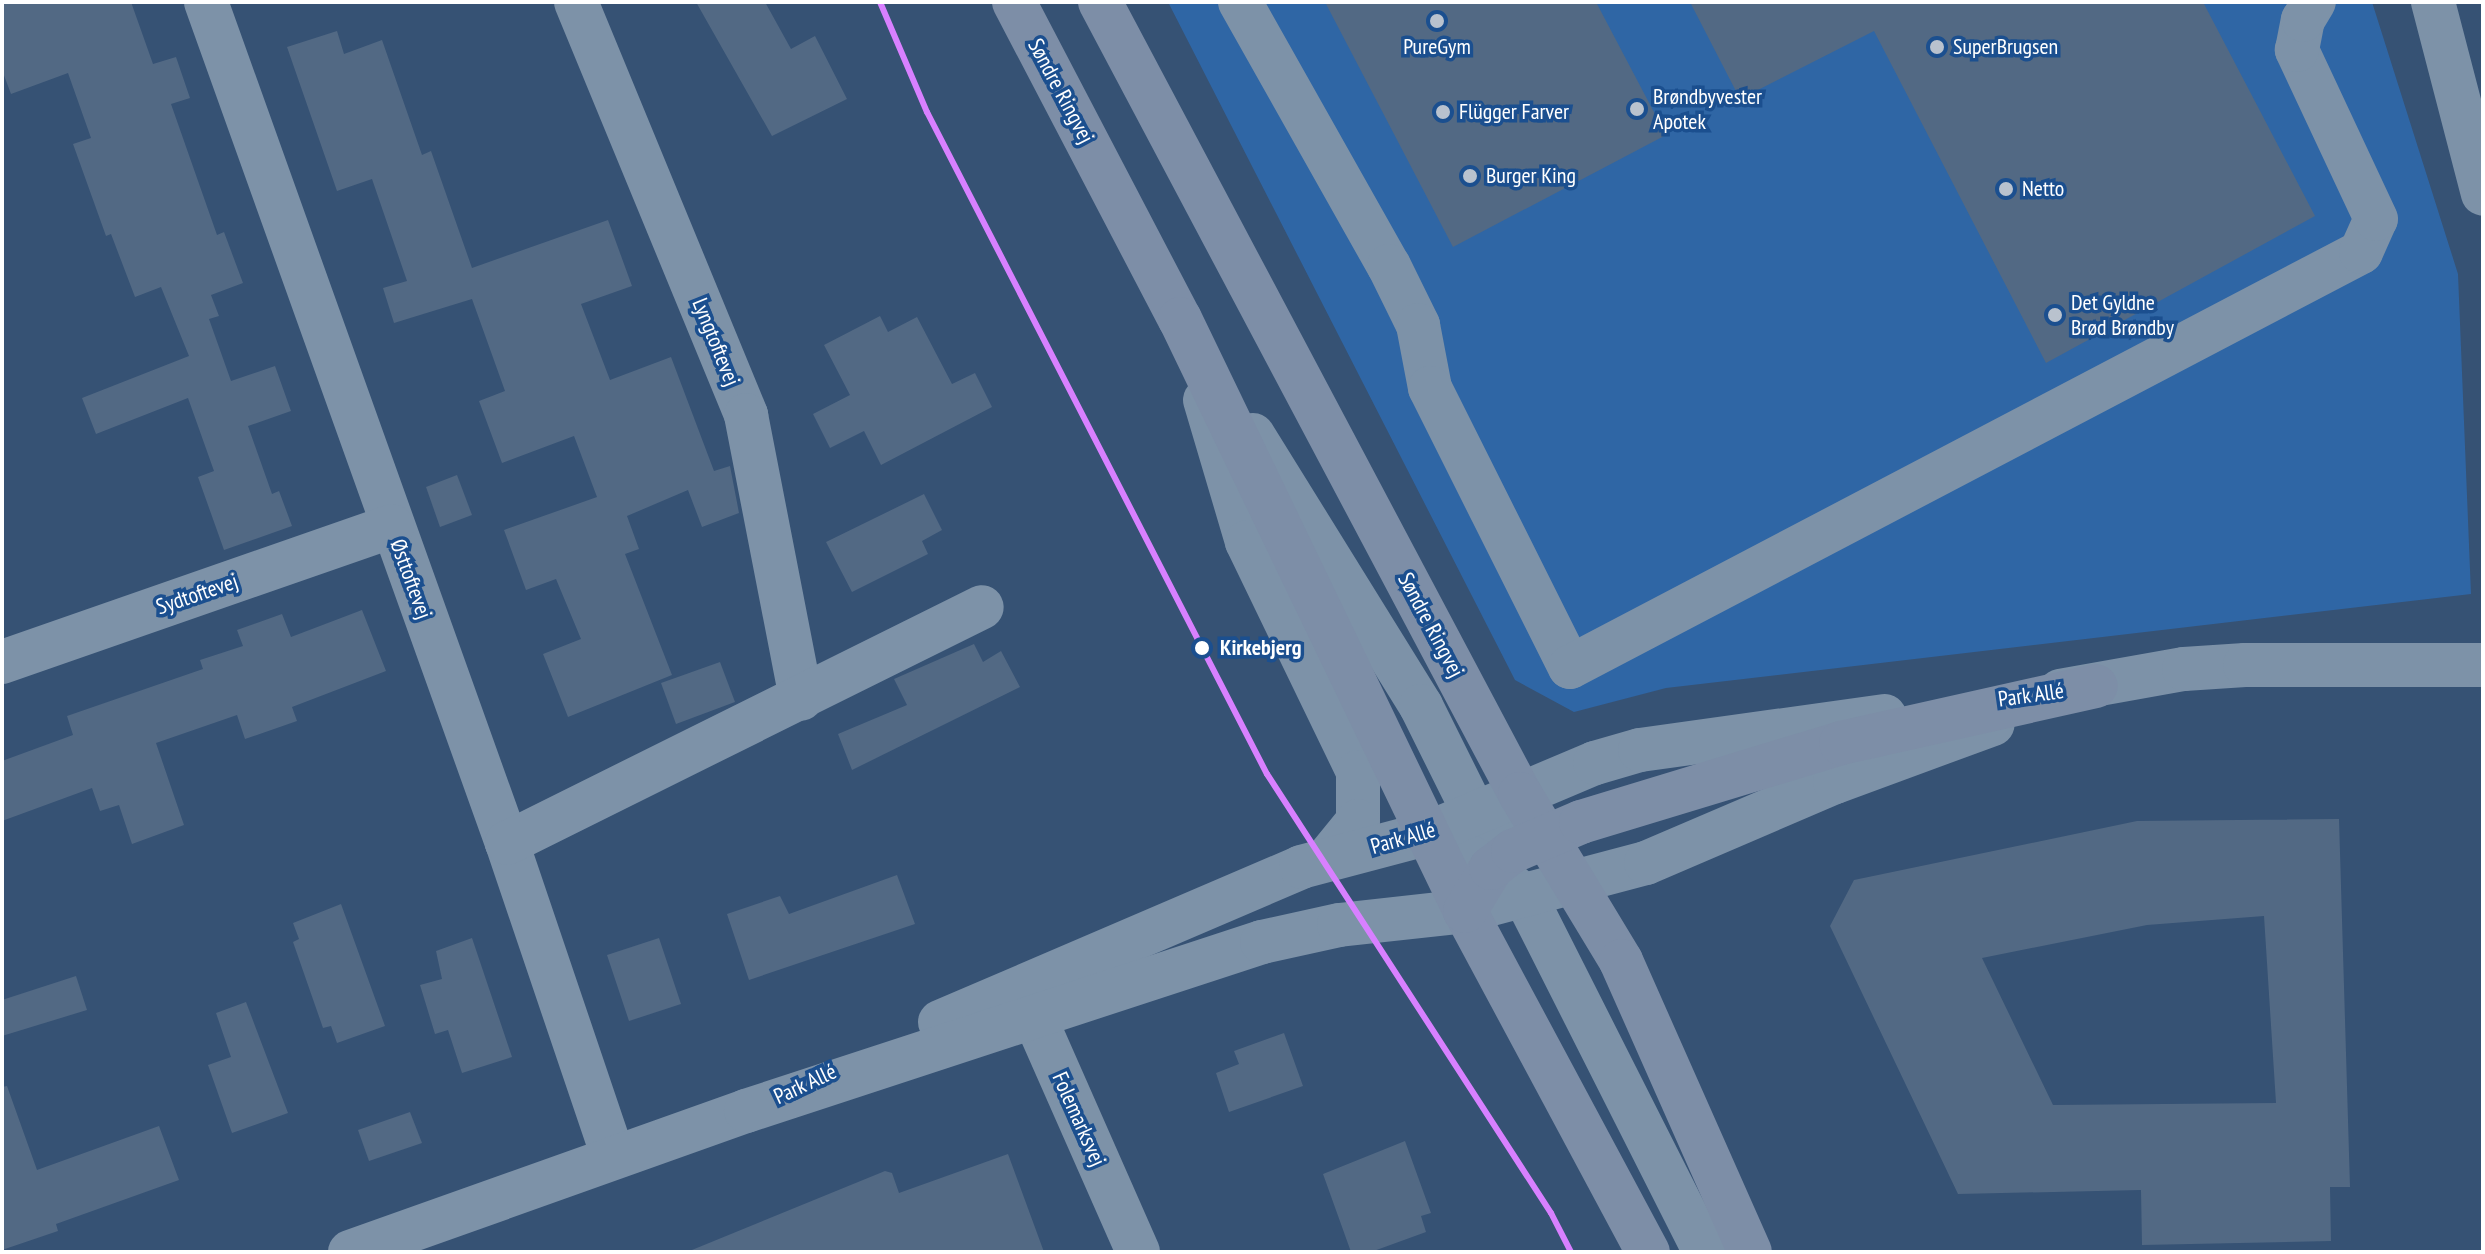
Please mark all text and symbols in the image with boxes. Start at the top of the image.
marker: PureGym [1428,12,1446,30]
street label: Søndre Ringvej [1022,34,1100,148]
place label: PureGym [1403,34,1471,60]
place label: SuperBrugsen [1953,34,2058,60]
marker: SuperBrugsen [1928,38,1946,56]
place label: Brøndbyvester Apotek [1653,83,1762,134]
place label: Flügger Farver [1459,99,1569,125]
marker: Brøndbyvester Apotek [1628,100,1646,118]
marker: Flügger Farver [1434,103,1452,121]
place label: Burger King [1486,163,1576,189]
marker: Burger King [1461,167,1479,185]
place label: Netto [2022,176,2064,202]
marker: Netto [1997,180,2015,198]
place label: Det Gyldne Brød Brøndby [2071,289,2174,340]
street label: Lyngtoftevej [686,294,746,390]
marker: Det Gyldne Brød Brøndby [2046,306,2064,324]
street label: Østtoftevej [384,535,438,623]
street label: Sydtoftevej [153,568,241,620]
street label: Søndre Ringvej [1392,568,1470,682]
place label: Kirkebjerg [1220,635,1301,661]
marker: Kirkebjerg [1191,637,1213,659]
street label: Park Allé [1996,677,2066,713]
street label: Park Allé [1367,816,1439,860]
street label: Park Allé [769,1058,841,1110]
street label: Folemarksvej [1047,1068,1111,1170]

